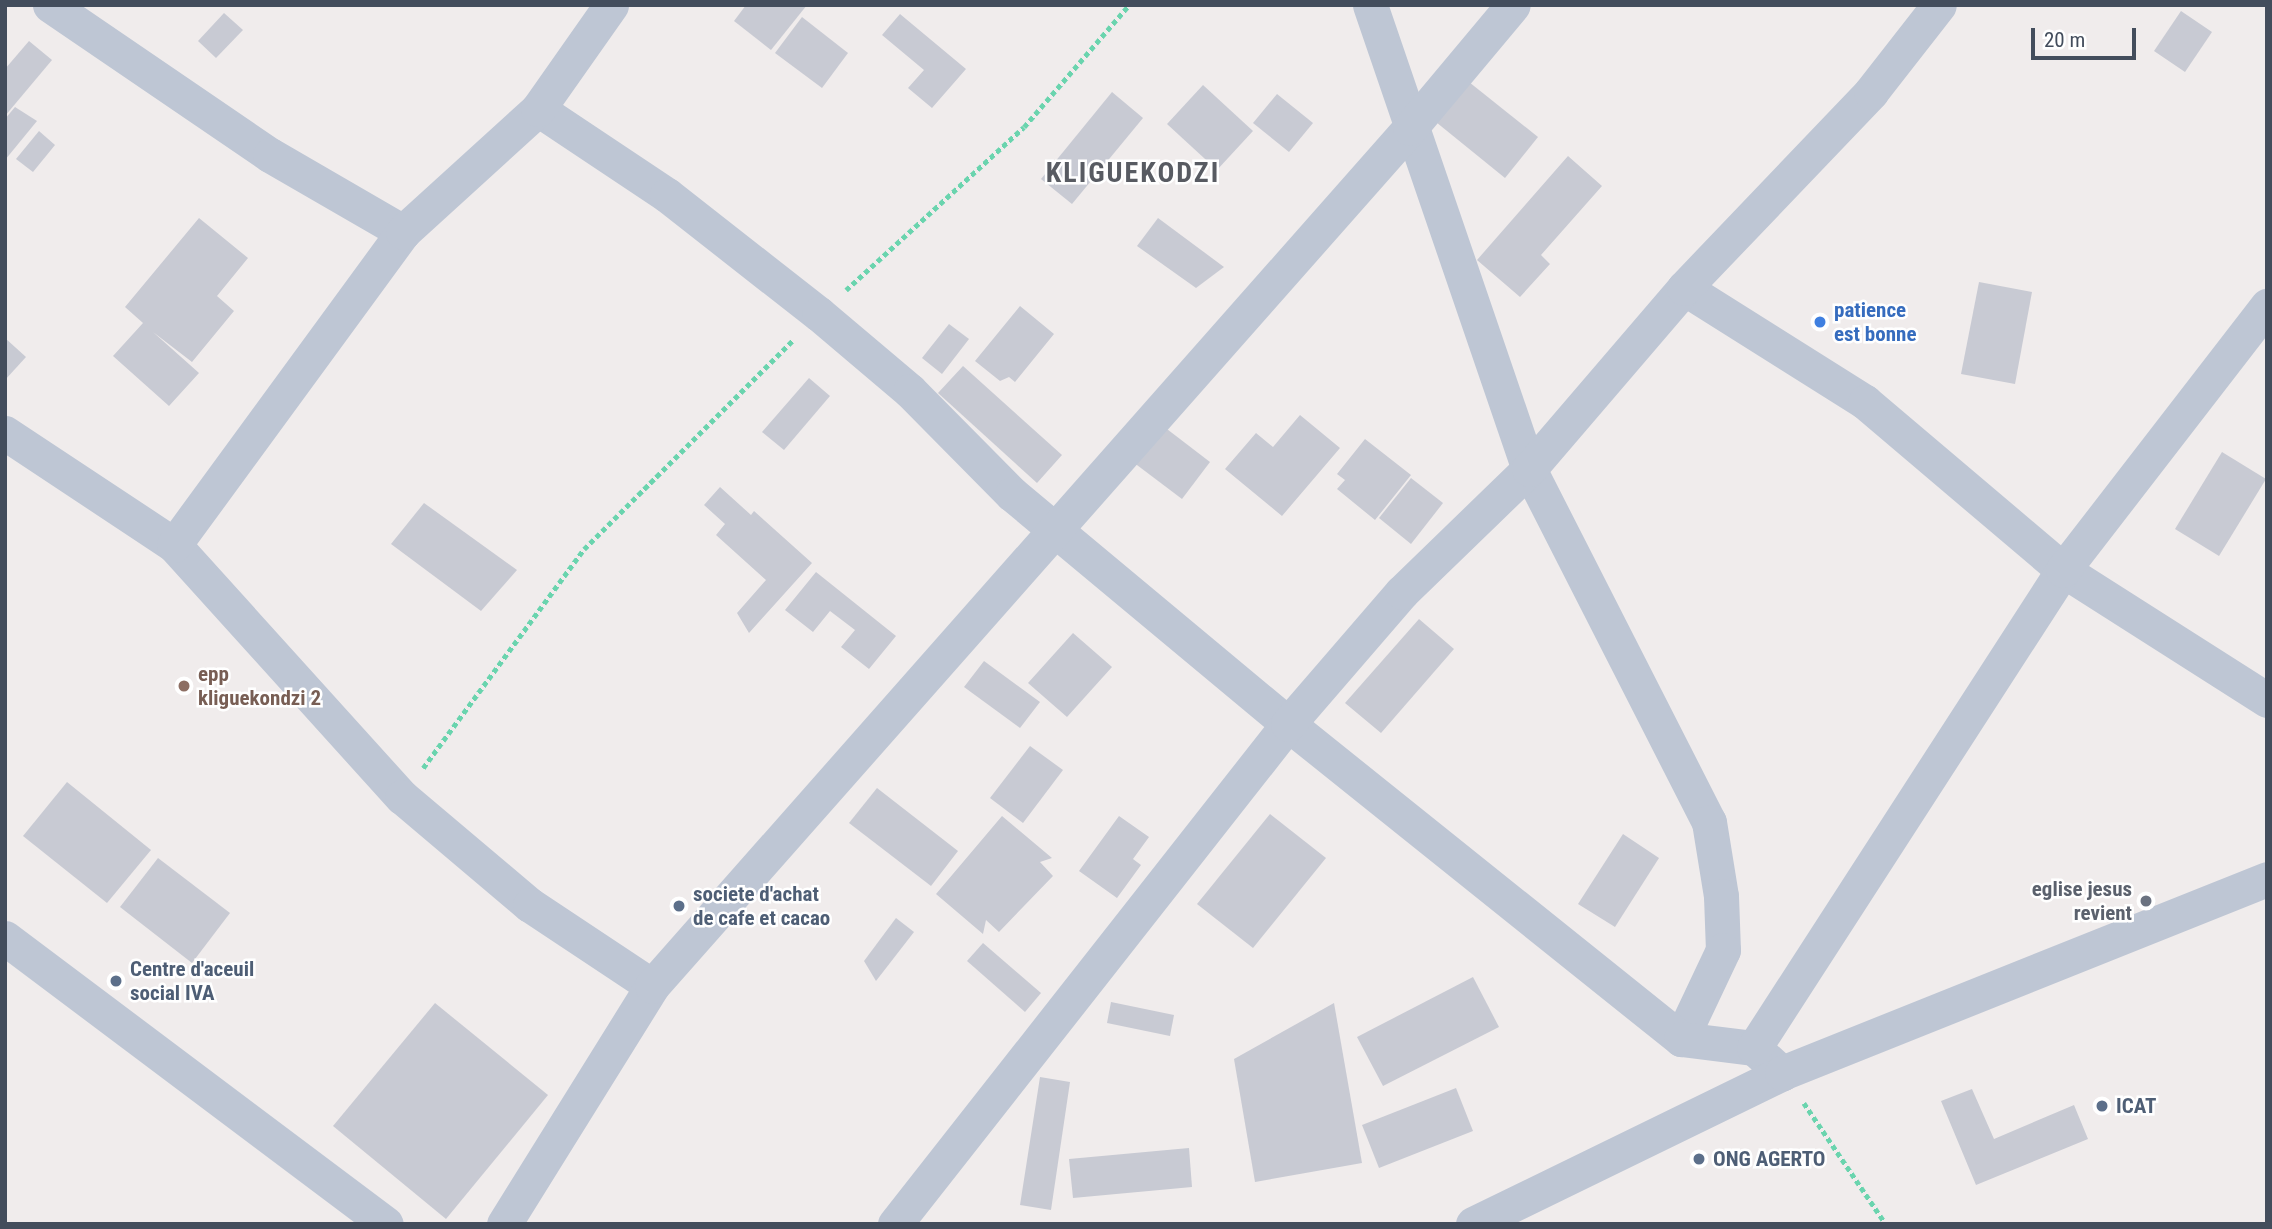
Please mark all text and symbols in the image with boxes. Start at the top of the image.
scale bar [2034,14,2139,58]
text: 20 m [2044,28,2085,52]
district label: KLIGUEKODZI [1047,156,1219,190]
place label: patience est bonne [1834,297,1916,347]
marker: patience est bonne [1812,314,1828,330]
place label: epp kliguekondzi 2 [198,661,321,711]
marker: epp kliguekondzi 2 [176,678,192,694]
place label: eglise jesus revient [2032,876,2132,926]
place label: societe d'achat de cafe et cacao [693,881,830,931]
marker: eglise jesus revient [2138,893,2154,909]
marker: societe d'achat de cafe et cacao [671,898,687,914]
place label: Centre d'aceuil social IVA [130,956,254,1006]
marker: Centre d'aceuil social IVA [108,973,124,989]
place label: ICAT [2116,1093,2156,1119]
marker: ICAT [2094,1098,2110,1114]
place label: ONG AGERTO [1713,1146,1825,1172]
marker: ONG AGERTO [1691,1151,1707,1167]

